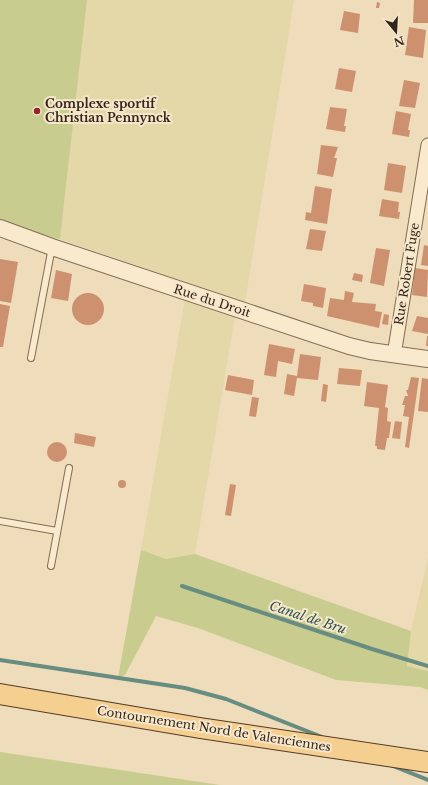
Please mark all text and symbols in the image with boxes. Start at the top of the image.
north arrow [376,12,416,52]
text: N [391,33,406,50]
place label: Complexe sportif Christian Pennynck [45,96,172,125]
marker: Complexe sportif Christian Pennynck [32,106,42,116]
street label: Rue Robert Fuge [391,222,422,326]
street label: Rue du Droit [172,281,253,320]
water label: Canal de Bru [267,597,349,638]
street label: Contournement Nord de Valenciennes [96,703,332,754]

